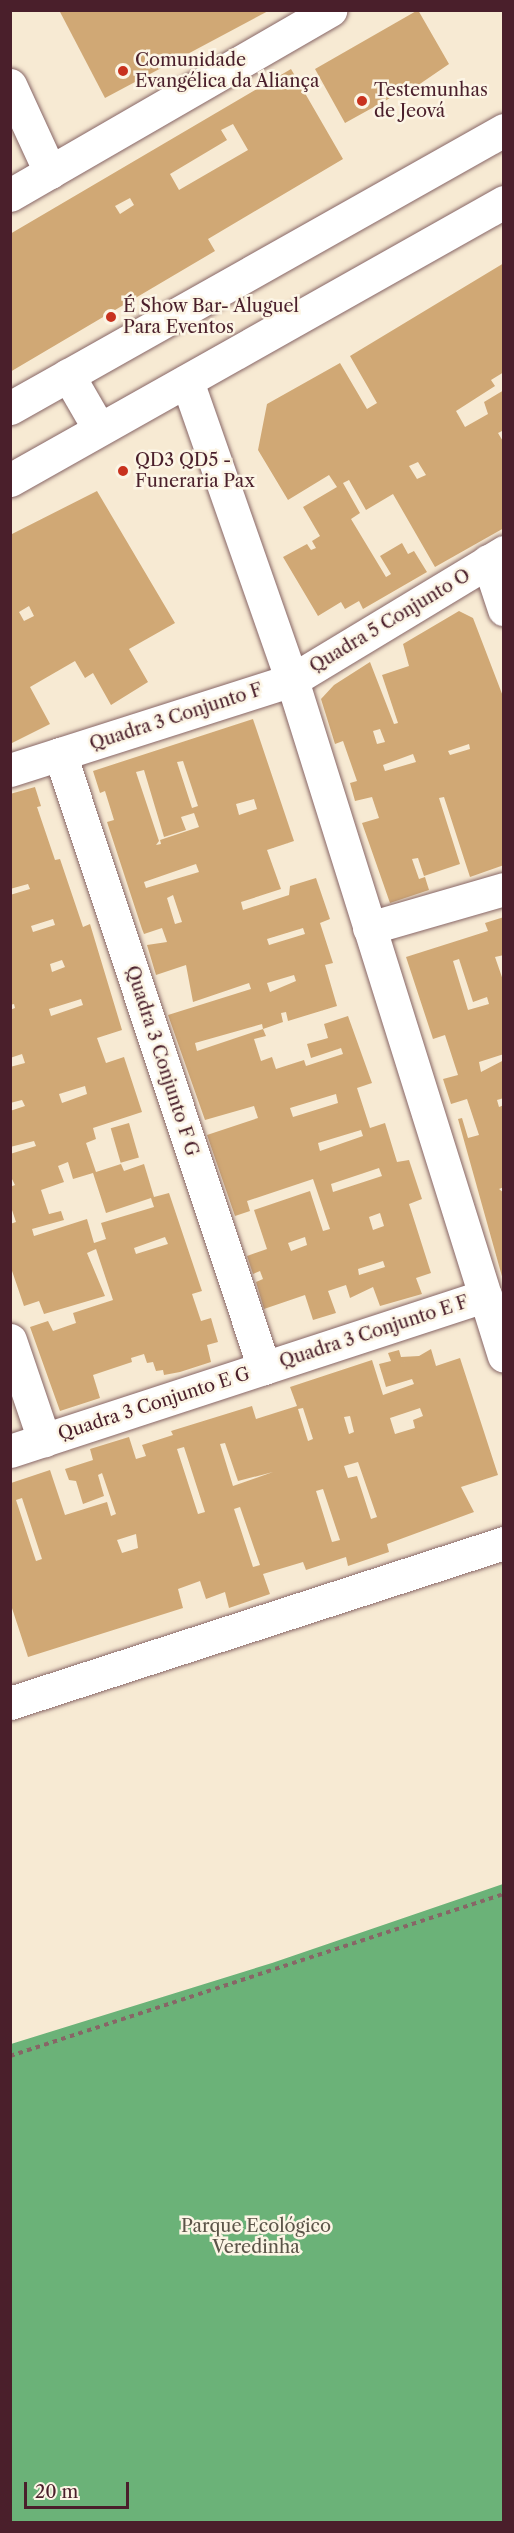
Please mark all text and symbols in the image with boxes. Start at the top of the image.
place label: Comunidade Evangélica da Aliança [135,50,321,92]
marker: Comunidade Evangélica da Aliança [116,64,130,78]
place label: Testemunhas de Jeová [374,80,488,122]
marker: Testemunhas de Jeová [355,94,369,108]
place label: É Show Bar- Aluguel Para Eventos [123,296,300,338]
marker: É Show Bar- Aluguel Para Eventos [104,310,118,324]
place label: QD3 QD5 - Funeraria Pax [135,450,255,492]
marker: QD3 QD5 - Funeraria Pax [116,464,130,478]
street label: Quadra 5 Conjunto O [306,564,474,678]
street label: Quadra 3 Conjunto F [87,679,265,755]
street label: Quadra 3 Conjunto F G [121,963,203,1159]
street label: Quadra 3 Conjunto E F [277,1291,471,1373]
street label: Quadra 3 Conjunto E G [55,1363,253,1445]
park label: Parque Ecológico Veredinha [181,2216,331,2258]
scale bar [27,2470,132,2508]
text: 20 m [35,2481,78,2503]

